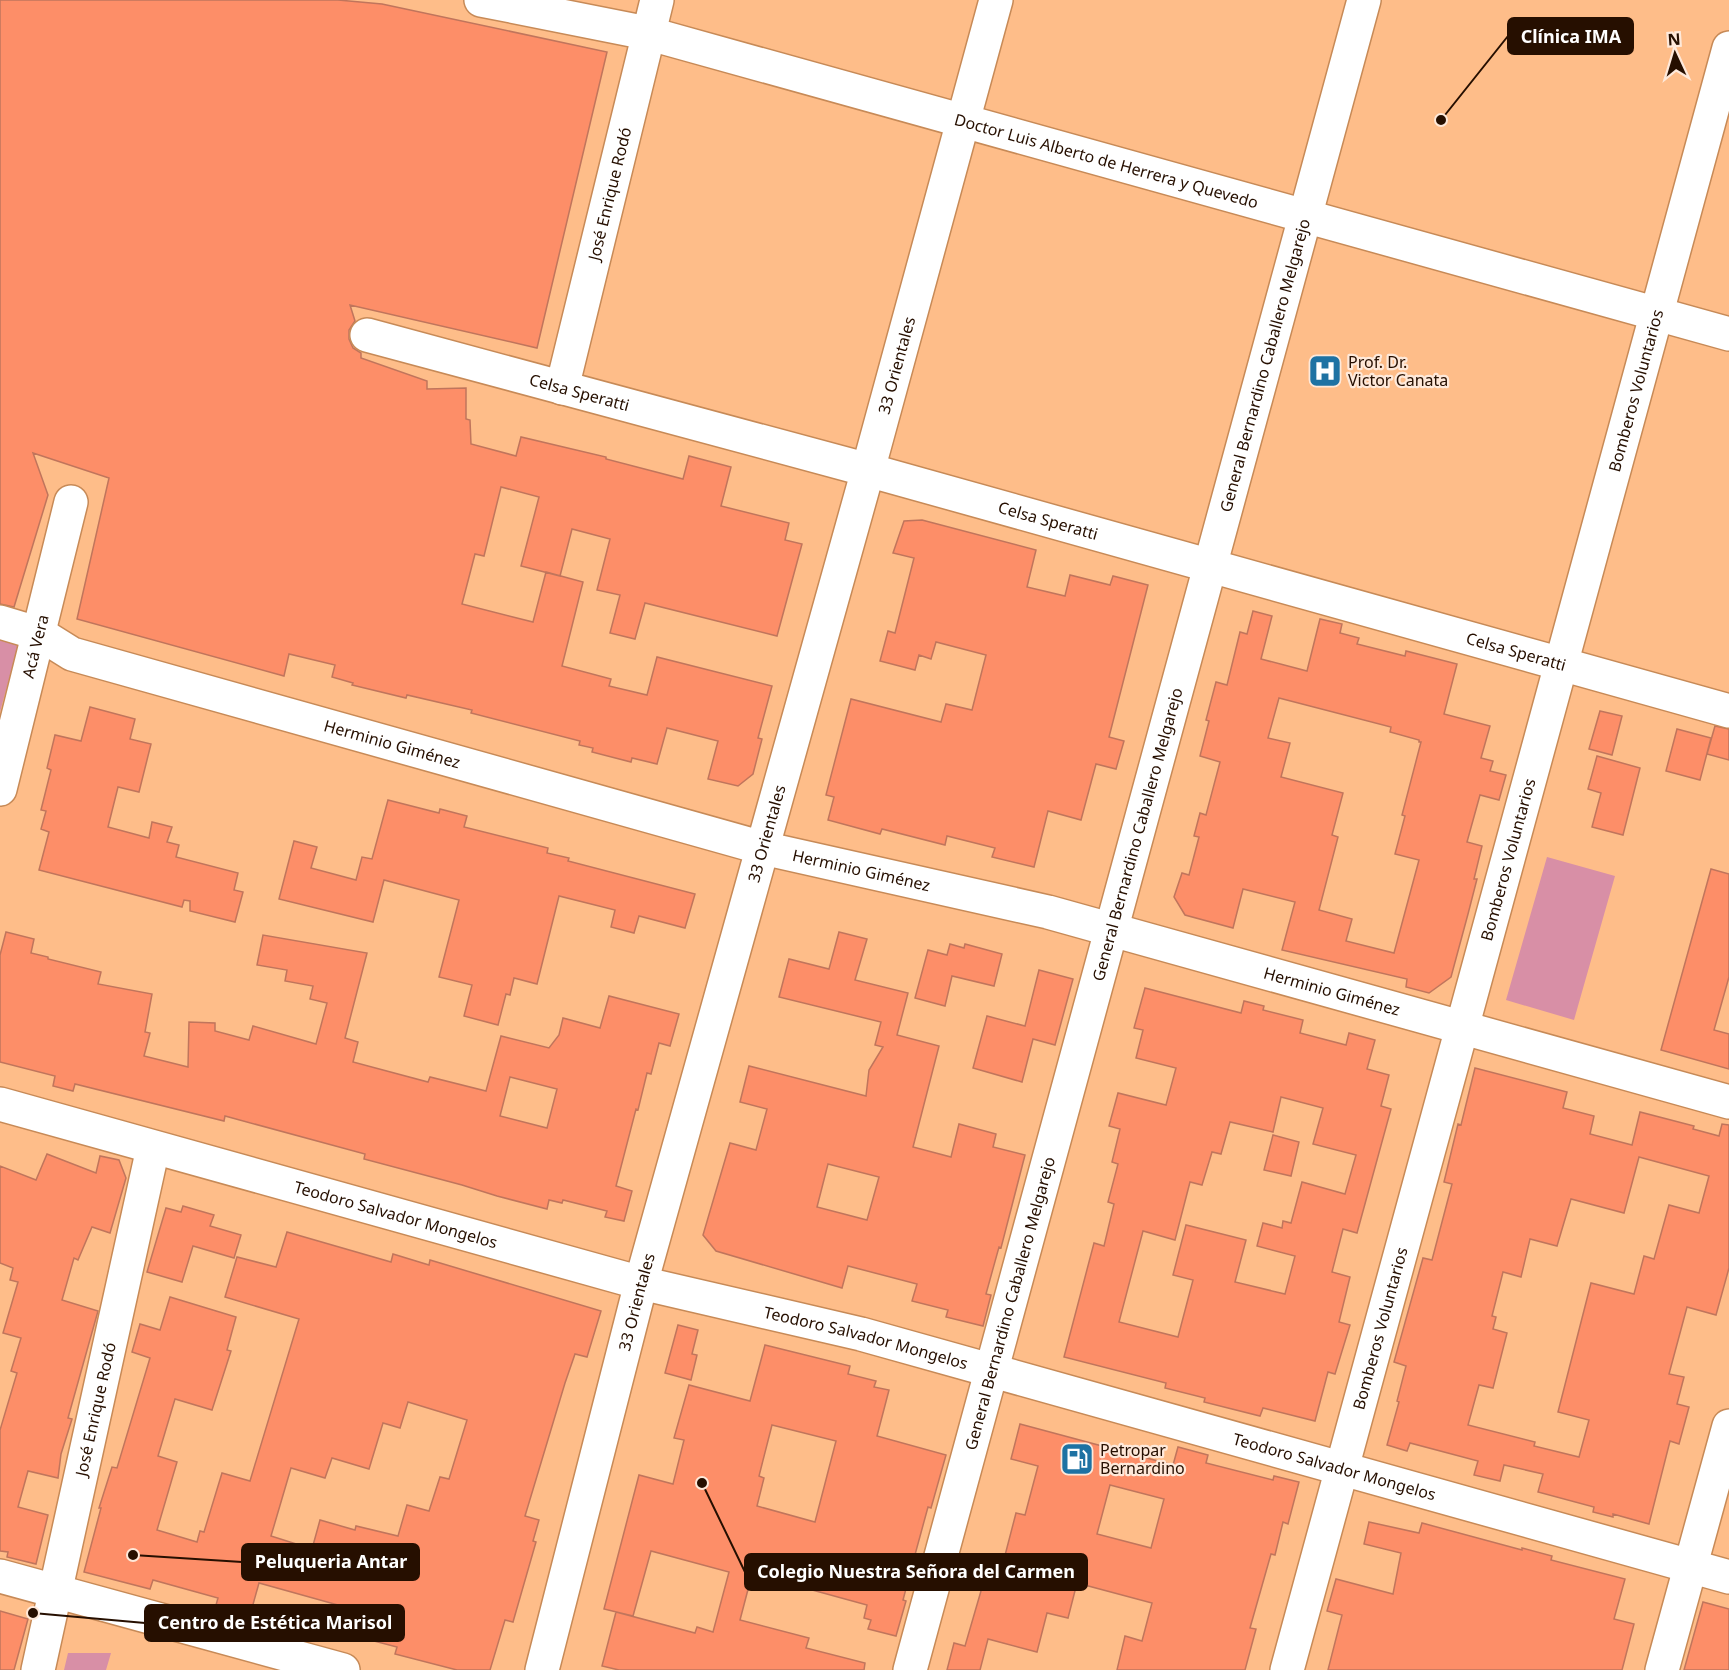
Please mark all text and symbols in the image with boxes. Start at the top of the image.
callout: Clínica IMA [1508,18,1633,54]
text: Clínica IMA [1521,24,1622,48]
north arrow [1645,24,1705,84]
text: N [1667,28,1681,50]
street label: Doctor Luis Alberto de Herrera y Quevedo [952,108,1261,214]
street label: José Enrique Rodó [582,125,636,265]
street label: General Bernardino Caballero Melgarejo [1214,216,1315,515]
street label: Bomberos Voluntarios [1603,307,1668,474]
street label: 33 Orientales [873,314,920,417]
place label: Prof. Dr. Victor Canata [1348,351,1448,391]
hospital icon: Prof. Dr. Victor Canata [1307,353,1343,389]
street label: Celsa Speratti [527,368,632,416]
street label: Celsa Speratti [996,496,1101,545]
street label: Acá Vera [17,612,54,680]
street label: Celsa Speratti [1464,627,1569,676]
street label: General Bernardino Caballero Melgarejo [1087,685,1188,984]
street label: Herminio Giménez [321,714,463,773]
street label: Bomberos Voluntarios [1475,776,1540,943]
street label: 33 Orientales [742,782,791,885]
street label: Herminio Giménez [790,844,932,896]
street label: Herminio Giménez [1261,962,1403,1021]
street label: General Bernardino Caballero Melgarejo [959,1154,1060,1453]
street label: Teodoro Salvador Mongelos [292,1176,500,1253]
street label: Bomberos Voluntarios [1347,1245,1413,1412]
street label: 33 Orientales [613,1251,660,1353]
street label: Teodoro Salvador Mongelos [762,1301,971,1374]
street label: José Enrique Rodó [70,1340,121,1480]
street label: Teodoro Salvador Mongelos [1230,1428,1439,1505]
place label: Petropar Bernardino [1100,1439,1185,1479]
fuel station icon: Petropar Bernardino [1059,1441,1095,1477]
callout: Peluqueria Antar [242,1544,419,1580]
text: Peluqueria Antar [255,1549,407,1573]
callout: Colegio Nuestra Señora del Carmen [745,1554,1087,1590]
text: Colegio Nuestra Señora del Carmen [757,1559,1075,1583]
callout: Centro de Estética Marisol [145,1605,404,1641]
text: Centro de Estética Marisol [158,1610,392,1634]

